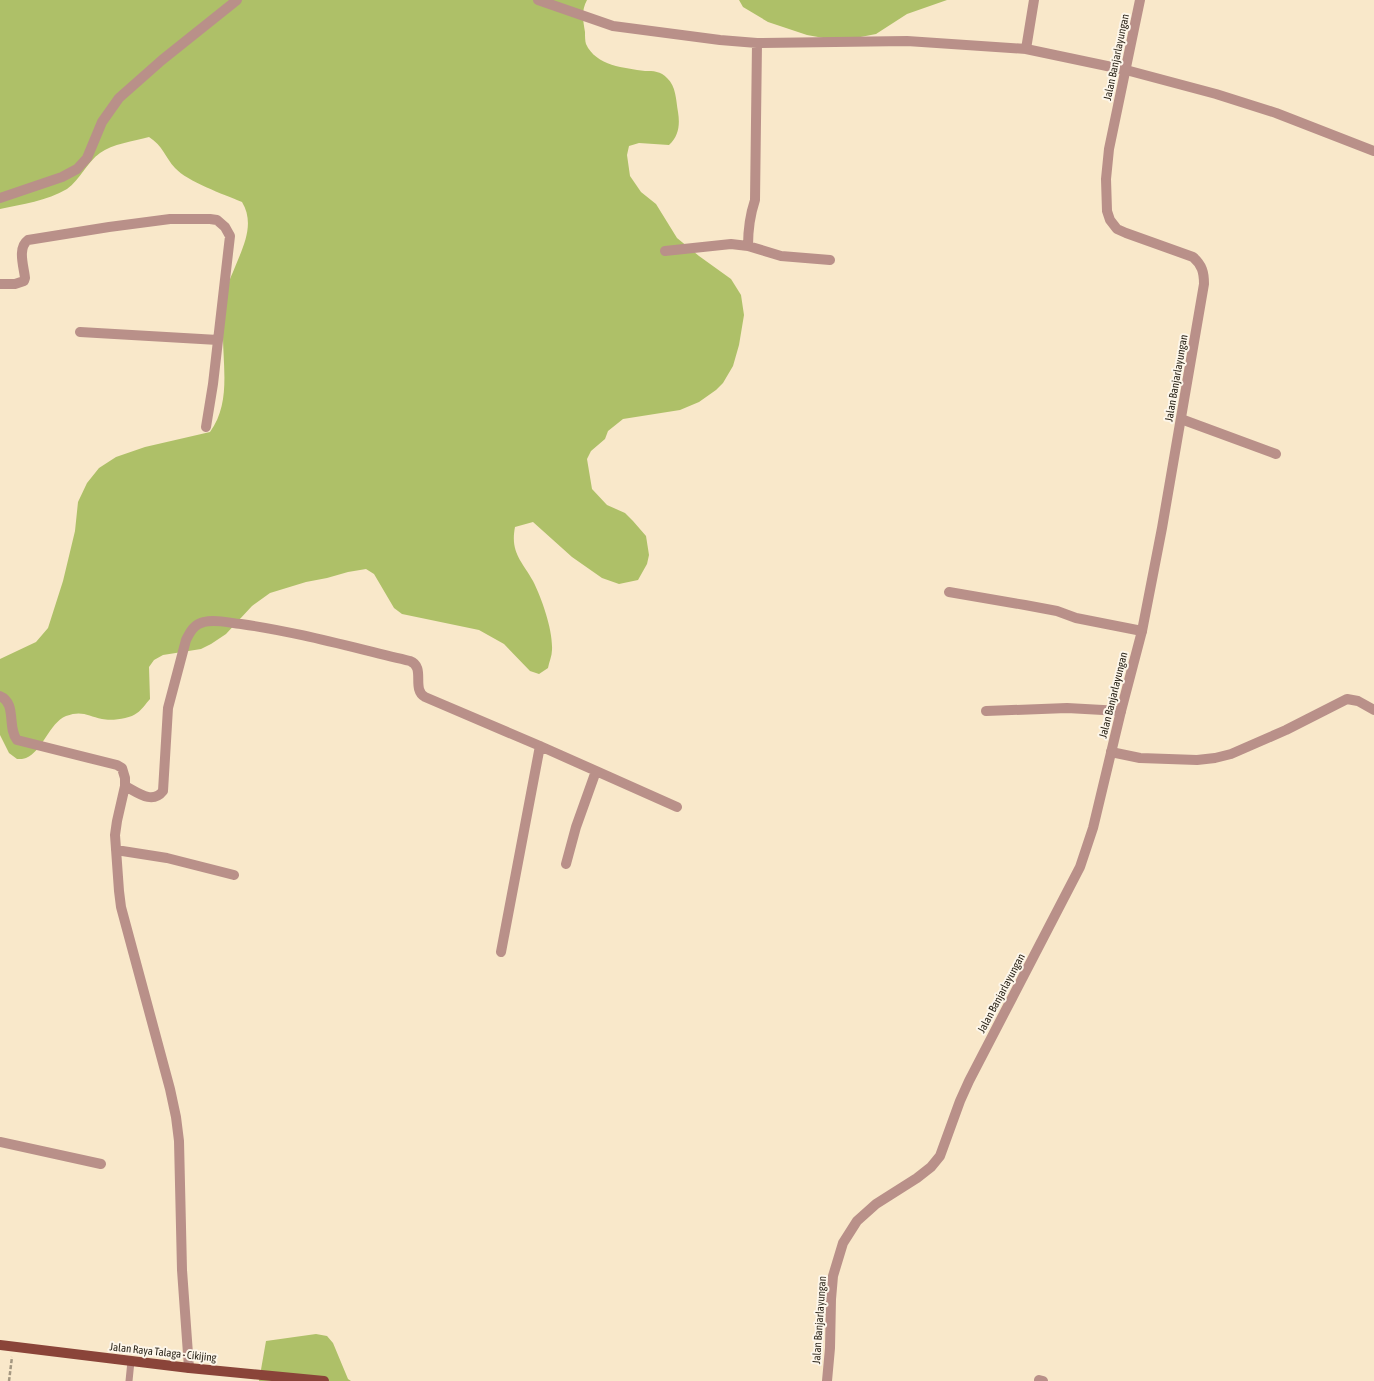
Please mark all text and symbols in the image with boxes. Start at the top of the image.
street label: Jalan Banjarlayungan [1101,13,1131,101]
street label: Jalan Banjarlayungan [1162,334,1190,422]
street label: Jalan Banjarlayungan [1097,651,1129,739]
street label: Jalan Banjarlayungan [975,951,1027,1035]
street label: Jalan Banjarlayungan [810,1276,828,1364]
street label: Jalan Raya Talaga - Cikijing [109,1340,217,1364]

